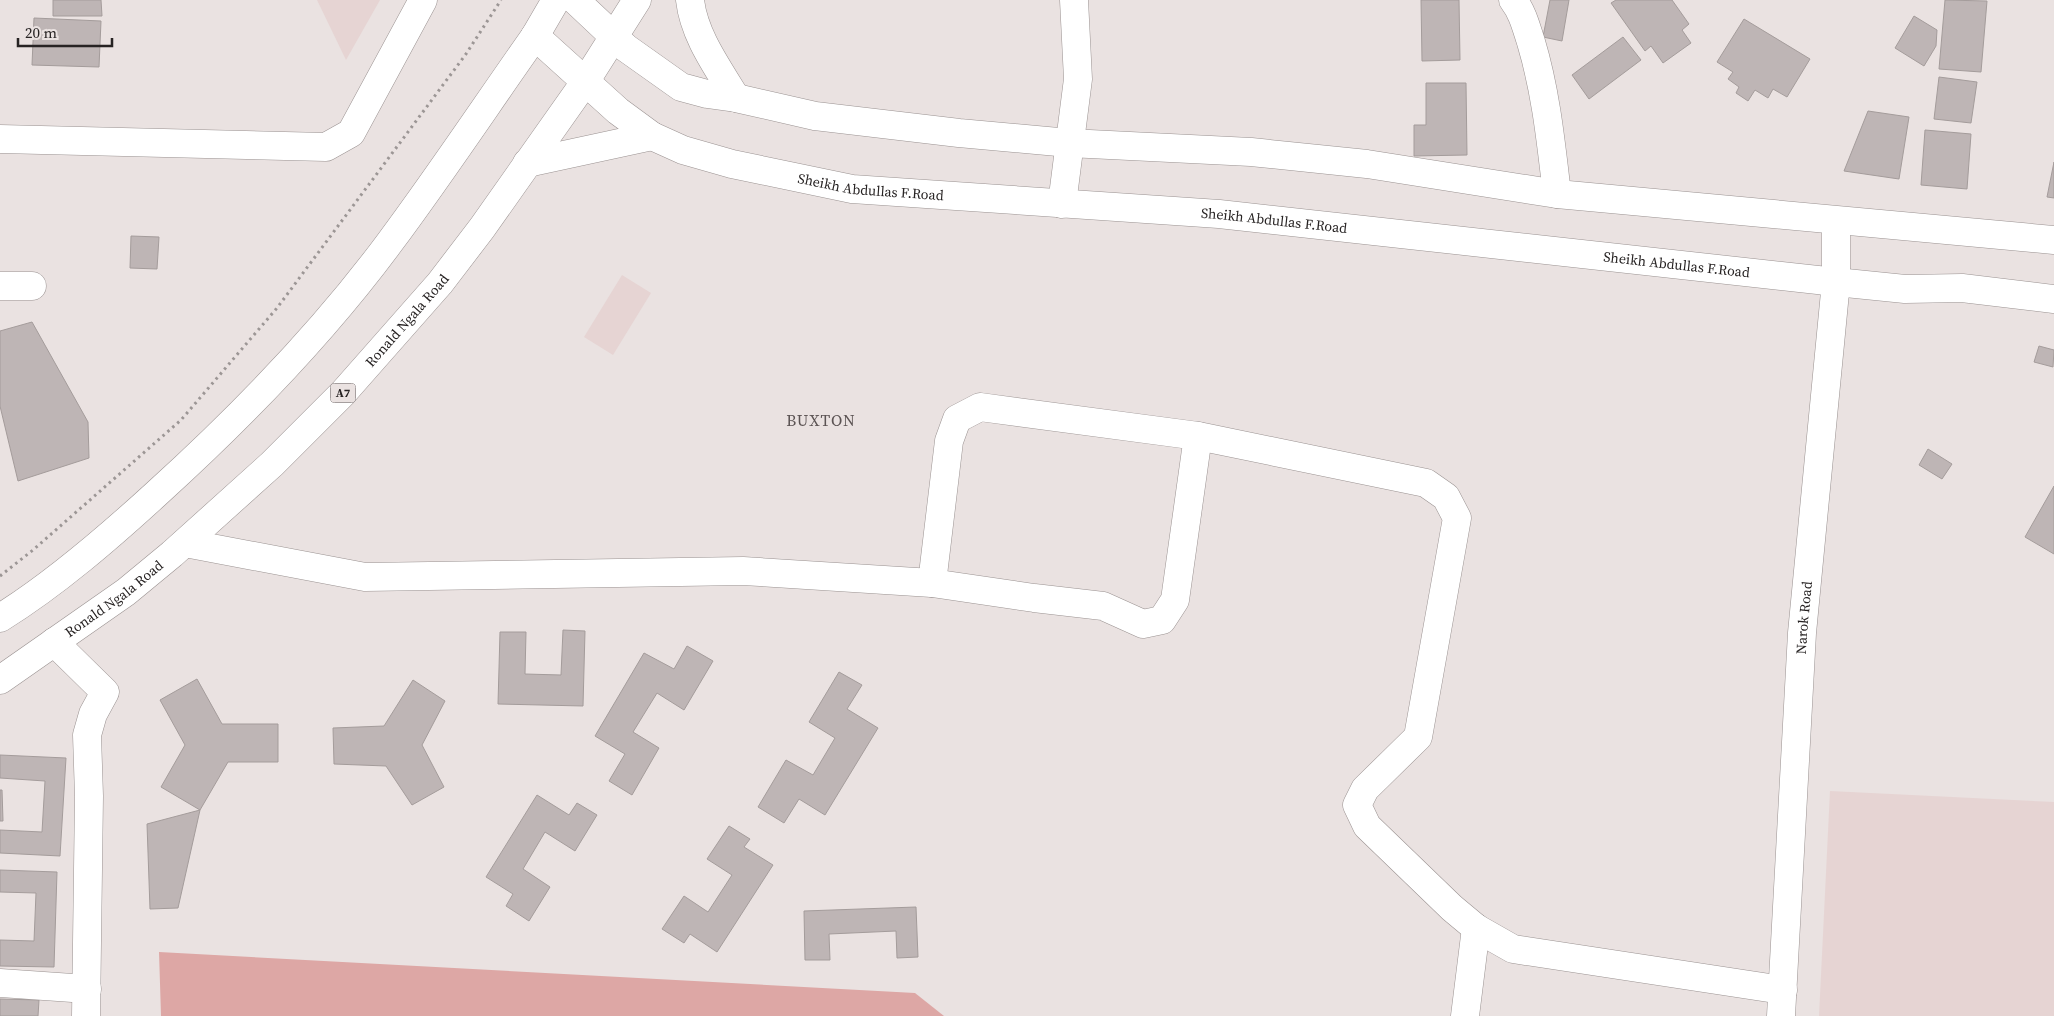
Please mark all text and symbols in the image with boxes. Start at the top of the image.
scale bar [18,15,111,47]
text: 20 m [25,22,57,43]
street label: Sheikh Abdullas F.Road [796,168,944,205]
street label: Sheikh Abdullas F.Road [1200,203,1348,238]
street label: Sheikh Abdullas F.Road [1603,246,1751,282]
street label: Ronald Ngala Road [360,270,453,371]
road number: A7 [330,383,356,402]
district label: BUXTON [786,409,856,431]
street label: Ronald Ngala Road [61,555,167,642]
street label: Narok Road [1791,580,1817,655]

